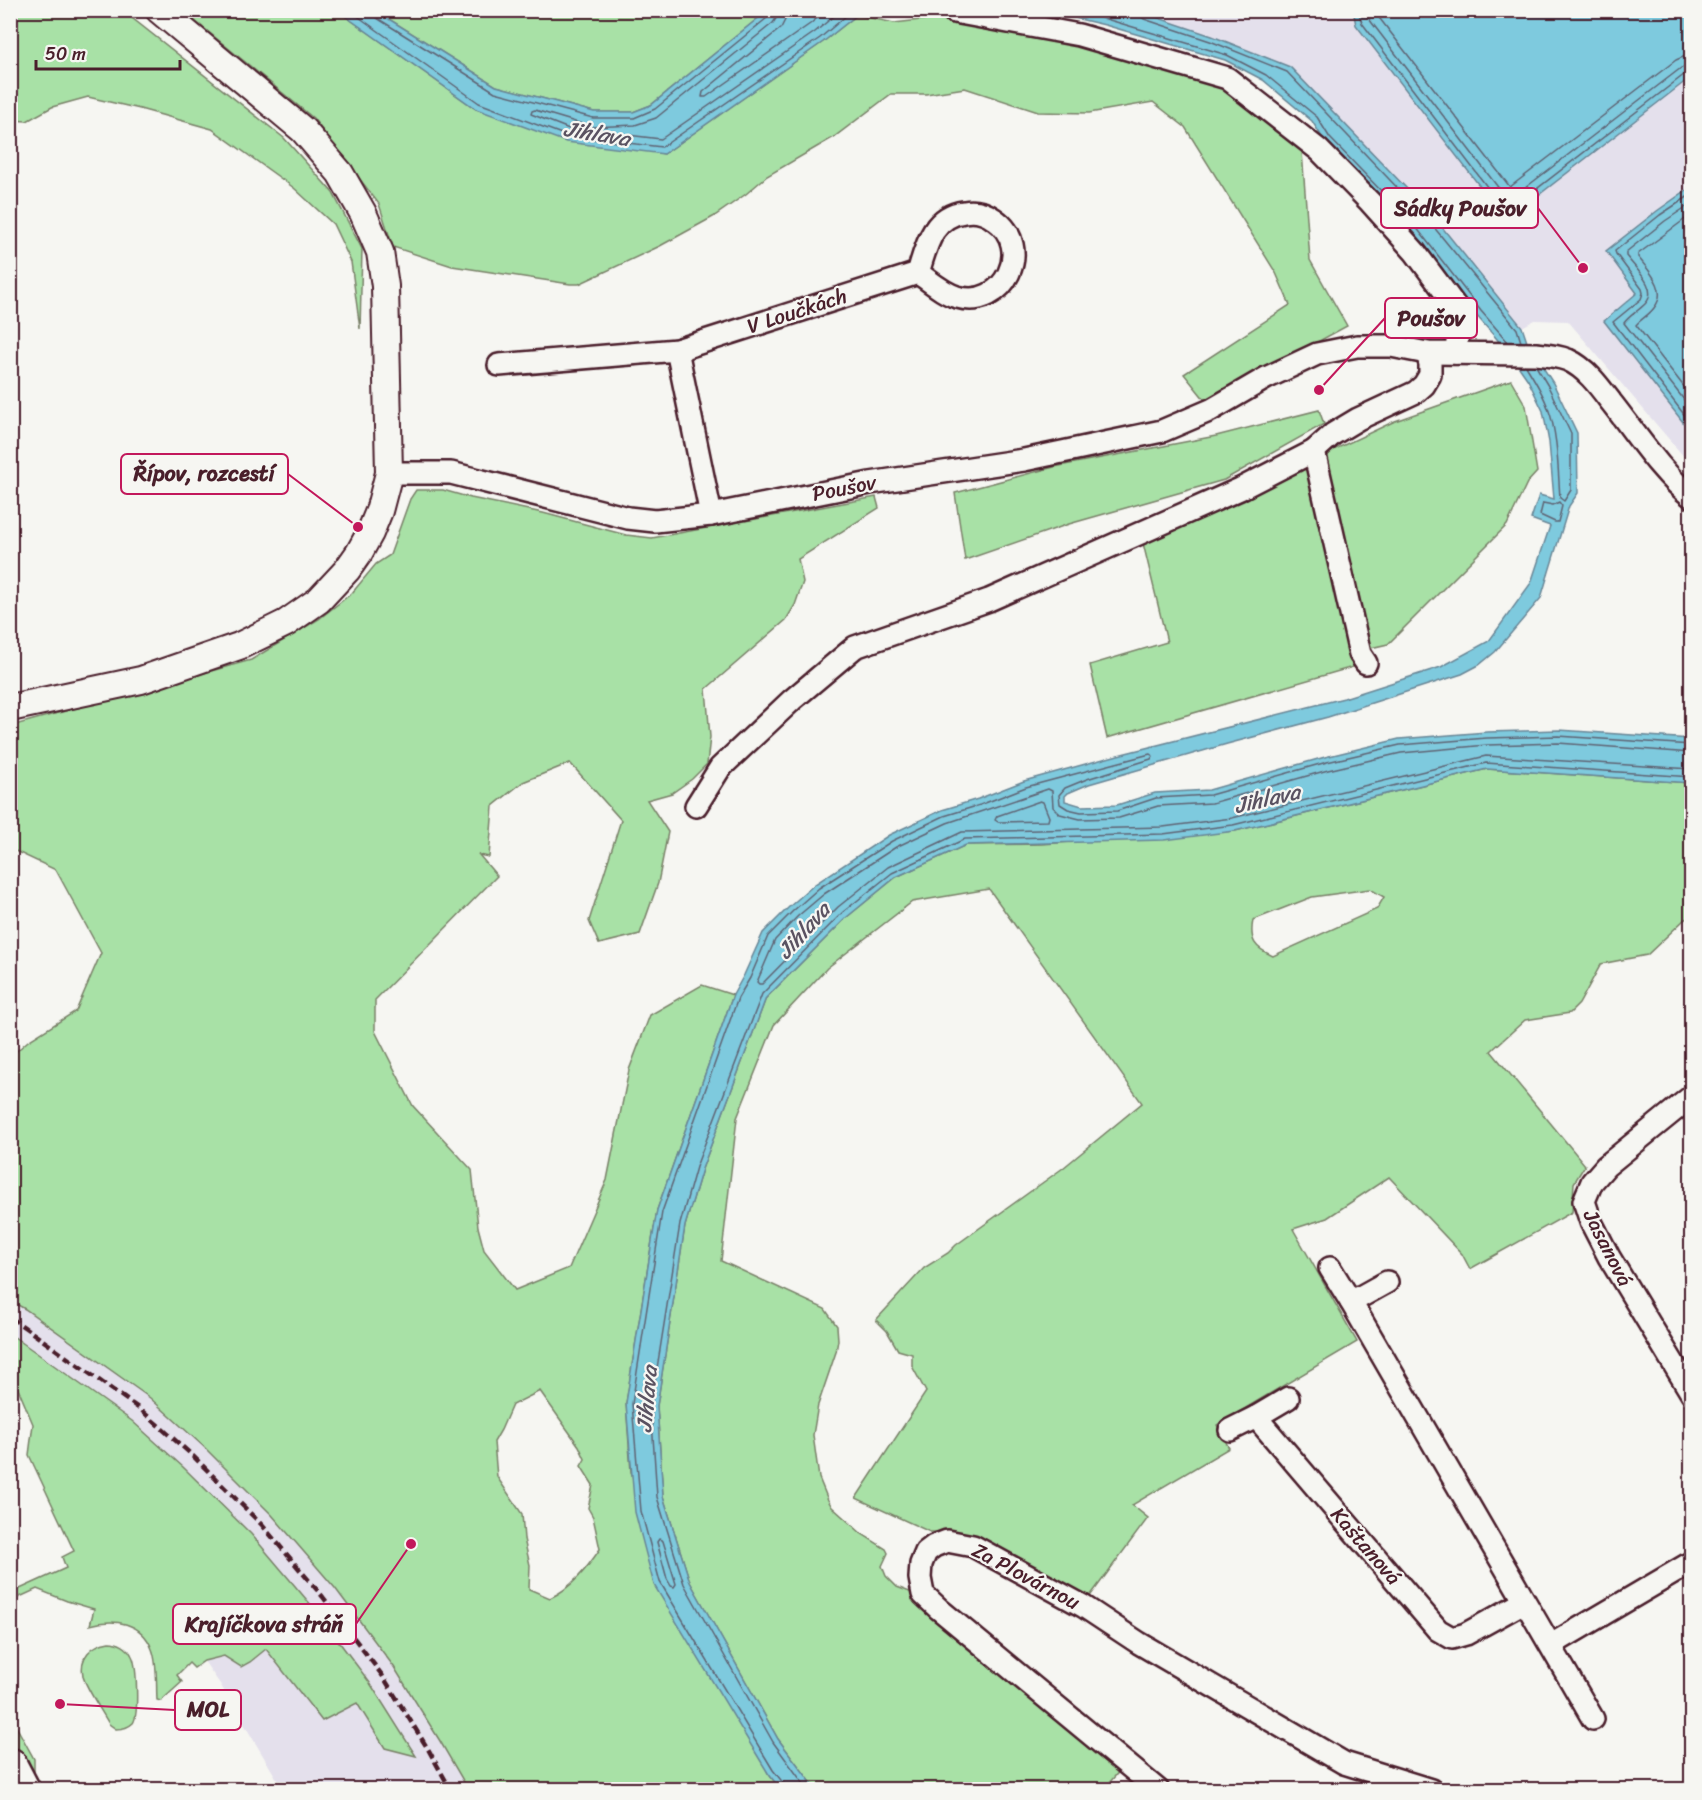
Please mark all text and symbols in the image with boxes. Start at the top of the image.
scale bar [36,33,180,71]
text: 50 m [45,38,86,70]
water label: Jihlava [561,109,635,158]
callout: Sádky Poušov [1381,188,1538,228]
text: Sádky Poušov [1393,189,1528,228]
street label: V Loučkách [742,277,852,345]
callout: Poušov [1385,298,1477,338]
text: Poušov [1397,299,1467,338]
callout: Řípov, rozcestí [121,454,288,494]
text: Řípov, rozcestí [132,454,277,493]
street label: Poušov [809,463,880,513]
water label: Jihlava [1230,772,1306,825]
water label: Jihlava [767,891,841,968]
street label: Jasanová [1572,1202,1644,1294]
water label: Jihlava [624,1362,669,1434]
street label: Kaštanová [1321,1498,1412,1595]
street label: Za Plovárnou [965,1531,1088,1621]
callout: Krajíčkova stráň [173,1604,356,1644]
text: Krajíčkova stráň [184,1605,343,1644]
callout: MOL [175,1690,241,1730]
text: MOL [186,1690,230,1729]

